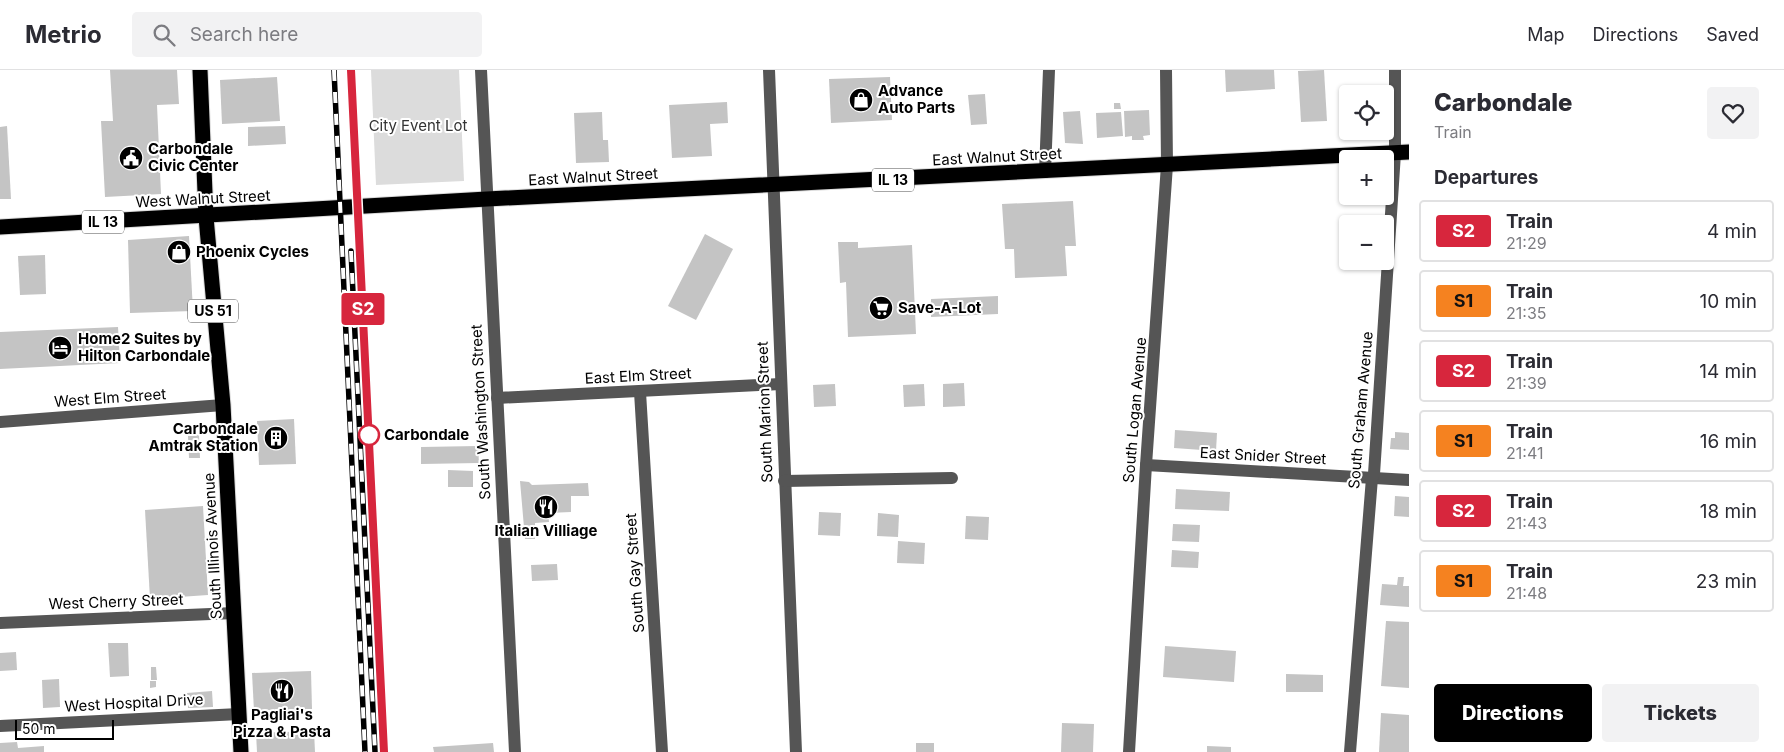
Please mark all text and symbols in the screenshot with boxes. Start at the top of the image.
search box [132,12,482,57]
text: Metrio [25,20,102,49]
icon: search [150,21,178,49]
text: Search here [190,23,298,46]
text: Map [1527,24,1565,45]
text: Directions [1593,24,1678,45]
text: Saved [1706,24,1759,45]
place label: Advance Auto Parts [878,81,955,117]
map controls [1339,85,1394,270]
button: locate [1339,85,1394,140]
shop icon: Advance Auto Parts [848,87,874,113]
button: heart [1707,87,1759,139]
text: Carbondale [1434,88,1572,117]
park label: City Event Lot [369,116,467,135]
text: Train [1434,122,1472,142]
place label: Carbondale Civic Center [148,139,238,175]
street label: East Walnut Street [932,144,1062,169]
public building icon: Carbondale Civic Center [118,145,144,171]
button: + [1339,150,1394,205]
street label: East Walnut Street [528,164,658,189]
text: Departures [1434,166,1538,189]
road number: IL 13 [872,168,914,192]
street label: West Walnut Street [135,185,271,212]
road number: IL 13 [82,210,124,233]
text: Train [1506,210,1553,233]
button: − [1339,215,1394,270]
text: S2 [1452,220,1475,241]
text: 4 min [1707,220,1757,243]
text: 21:29 [1506,233,1547,253]
shop icon: Phoenix Cycles [166,239,192,265]
place label: Phoenix Cycles [196,242,309,261]
text: Train [1506,280,1553,303]
text: S1 [1454,290,1473,311]
text: 10 min [1699,290,1757,313]
line badge: S2 [340,293,386,325]
supermarket icon: Save-A-Lot [868,295,894,321]
text: S2 [351,298,375,319]
place label: Save-A-Lot [898,298,982,317]
road number: US 51 [188,300,238,322]
text: 21:35 [1506,303,1546,323]
street label: South Washington Street [466,324,495,500]
place label: Home2 Suites by Hilton Carbondale [78,329,210,365]
street label: South Graham Avenue [1344,330,1377,490]
hotel icon: Home2 Suites by Hilton Carbondale [47,335,73,361]
street label: South Logan Avenue [1119,336,1150,484]
street label: South Marion Street [753,341,776,483]
text: Train [1506,350,1553,373]
text: S2 [1452,360,1475,381]
text: 14 min [1699,360,1757,383]
street label: East Elm Street [584,363,692,388]
text: 21:39 [1506,373,1547,393]
street label: West Elm Street [53,384,167,411]
place label: Carbondale Amtrak Station [149,419,258,455]
text: Train [1506,420,1553,443]
marker: Carbondale [358,424,380,446]
building icon: Carbondale Amtrak Station [263,425,289,451]
place label: Carbondale [384,425,469,444]
text: S1 [1454,430,1473,451]
text: 16 min [1700,430,1757,453]
street label: East Snider Street [1199,443,1327,468]
text: 21:41 [1506,443,1543,463]
street label: South Illinois Avenue [199,472,226,620]
text: Train [1506,490,1553,513]
restaurant icon: Italian Villiage [533,494,559,520]
text: S2 [1452,500,1475,521]
text: 18 min [1700,500,1757,523]
street label: South Gay Street [621,513,648,633]
text: 21:43 [1506,513,1547,533]
place label: Italian Villiage [494,521,598,540]
text: Train [1506,560,1553,583]
text: S1 [1454,570,1473,591]
text: 23 min [1696,570,1757,593]
text: 21:48 [1506,583,1547,603]
street label: West Cherry Street [48,590,184,613]
restaurant icon: Pagliai's Pizza & Pasta [269,678,295,704]
button: Directions [1434,684,1592,742]
button: Tickets [1602,684,1759,742]
street label: West Hospital Drive [64,689,204,716]
place label: Pagliai's Pizza & Pasta [233,705,331,741]
scale bar [15,717,114,740]
text: 50 m [22,720,56,737]

